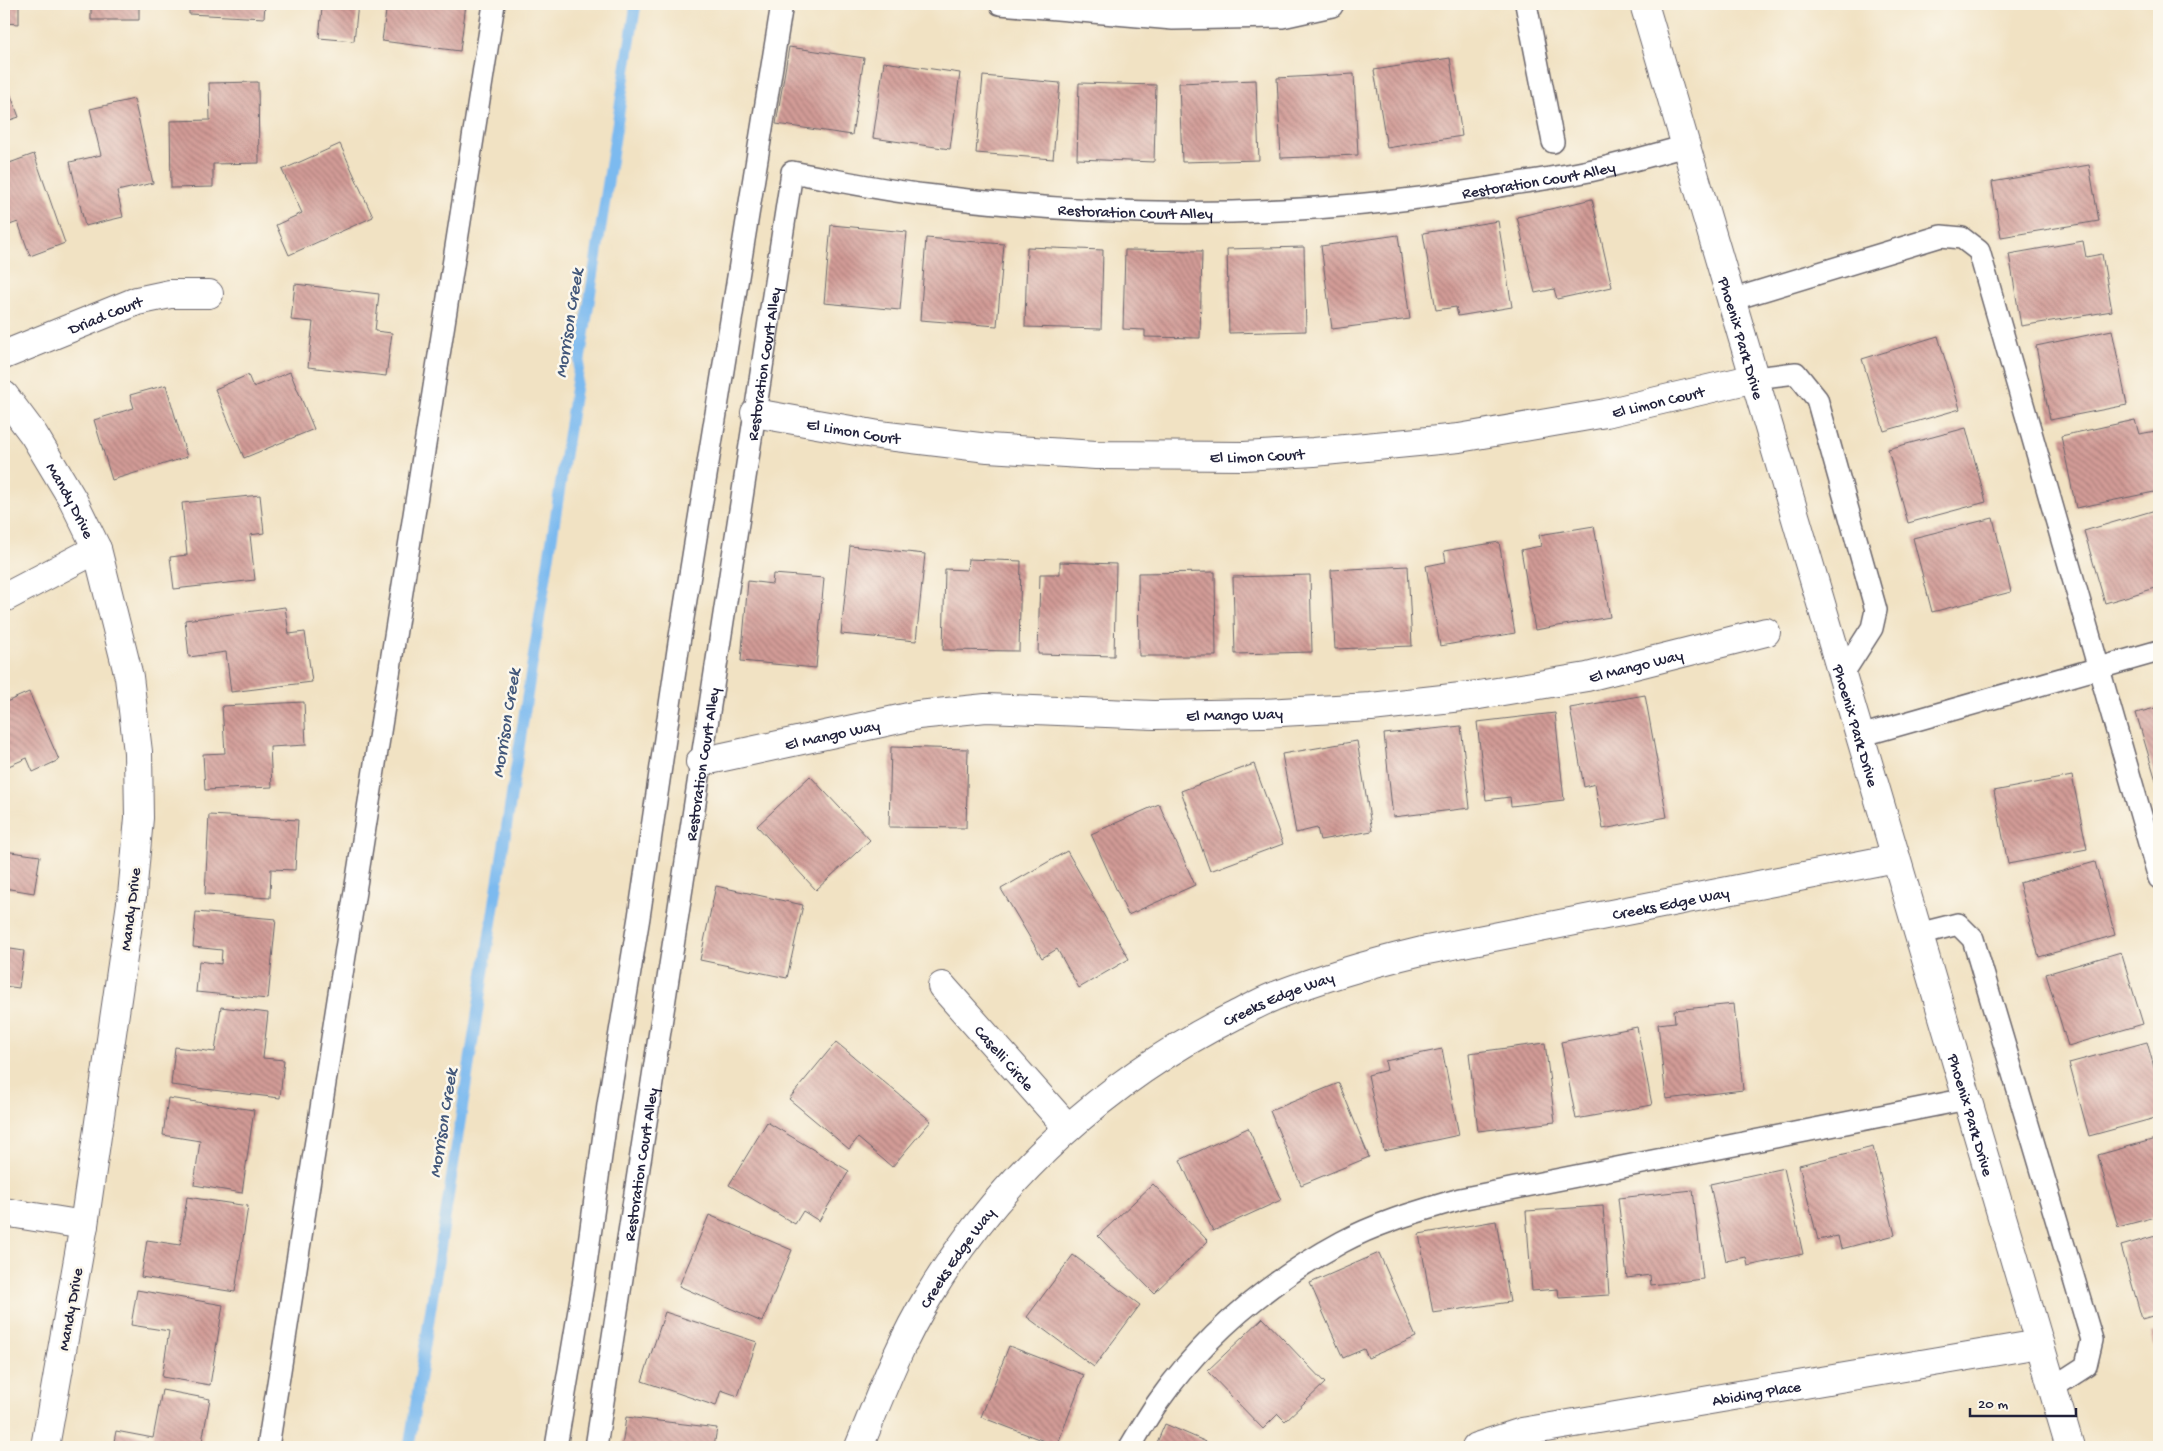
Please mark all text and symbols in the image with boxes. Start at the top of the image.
street label: Restoration Court Alley [1461,159,1618,205]
street label: Restoration Court Alley [1057,202,1213,225]
water label: Morrison Creek [551,265,590,379]
street label: Phoenix Park Drive [1712,274,1766,403]
street label: Restoration Court Alley [745,286,787,442]
street label: Driad Court [66,294,146,341]
street label: El Limon Court [1610,384,1708,424]
street label: El Limon Court [805,416,902,451]
street label: El Limon Court [1210,446,1306,469]
street label: Mandy Drive [40,460,97,543]
street label: El Mango Way [1587,647,1686,689]
street label: Phoenix Park Drive [1826,662,1881,790]
water label: Morrison Creek [488,665,527,779]
street label: Restoration Court Alley [683,686,726,843]
street label: El Mango Way [1186,706,1284,727]
street label: El Mango Way [784,717,882,756]
street label: Mandy Drive [118,866,147,952]
street label: Creeks Edge Way [1611,885,1731,926]
street label: Creeks Edge Way [1221,970,1337,1033]
street label: Caselli Circle [968,1023,1037,1097]
street label: Phoenix Park Drive [1941,1051,1996,1180]
water label: Morrison Creek [425,1065,464,1179]
street label: Restoration Court Alley [622,1087,664,1243]
street label: Creeks Edge Way [917,1205,1001,1313]
street label: Mandy Drive [56,1266,89,1352]
street label: Abiding Place [1711,1379,1803,1412]
scale bar [1970,1386,2077,1418]
text: 20 m [1978,1396,2008,1414]

